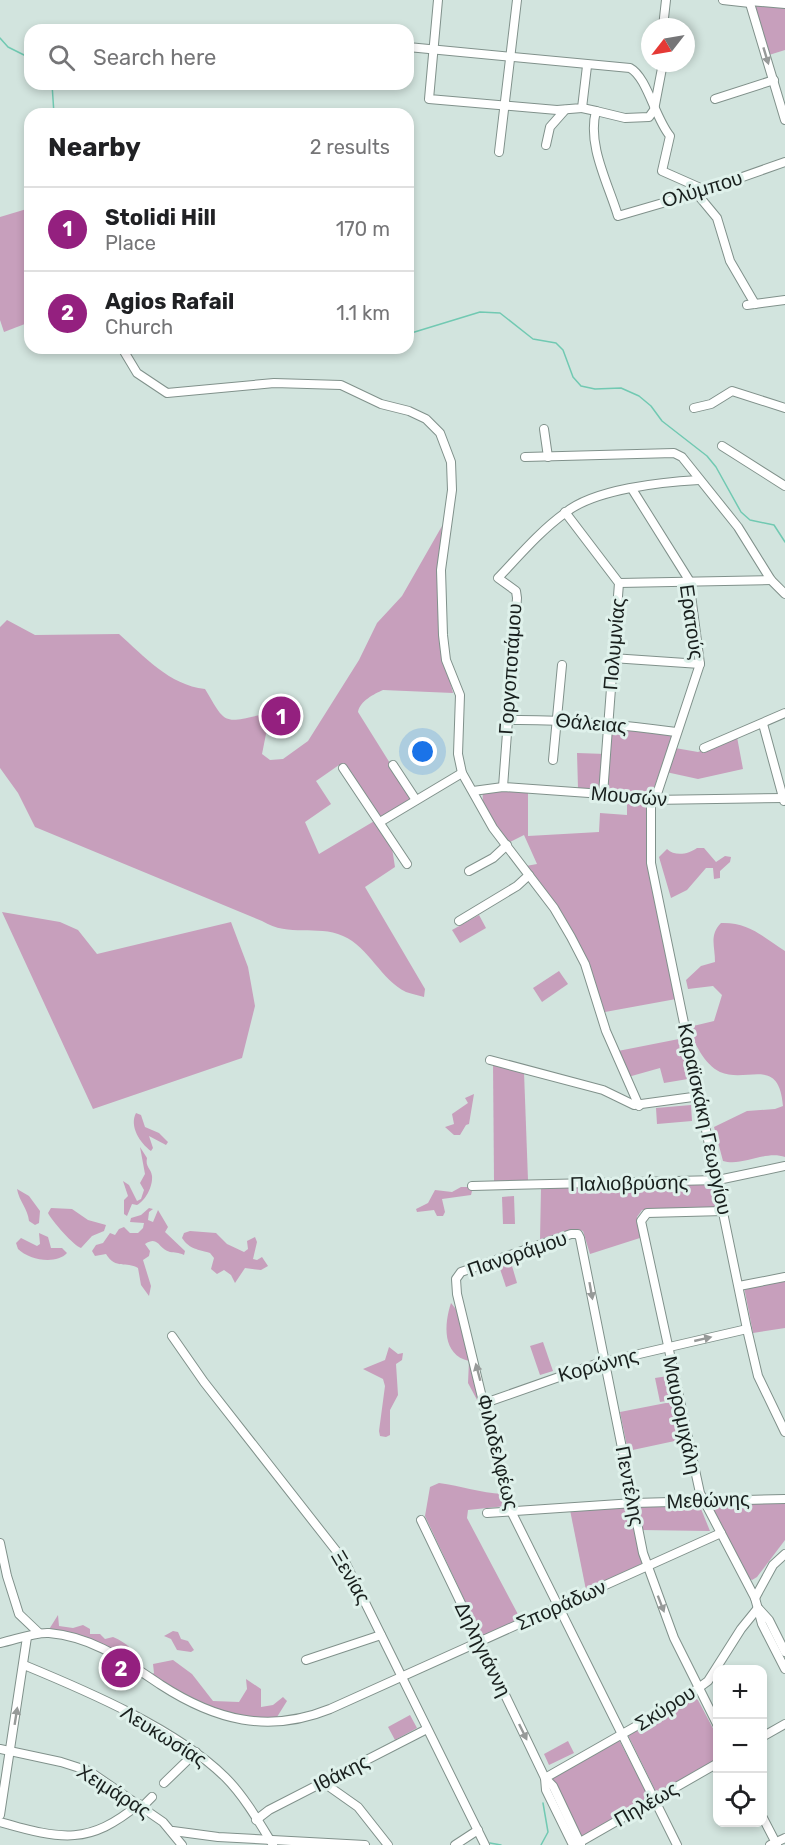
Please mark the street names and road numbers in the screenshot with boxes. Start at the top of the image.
street label: Ολύμπου [659,165,745,213]
street label: Ερατούς [675,583,709,661]
street label: Πολυμνίας [598,596,630,691]
street label: Γοργοποτάμου [493,603,527,735]
street label: Θάλειας [554,708,628,738]
street label: Μουσών [590,781,668,811]
street label: Καραϊσκάκη Γεωργίου [673,1021,737,1217]
street label: Παλιοβρύσης [570,1170,689,1196]
street label: Πανοράμου [464,1226,570,1282]
street label: Κορώνης [555,1343,641,1387]
street label: Μαυρομιχάλη [658,1354,706,1476]
street label: Φιλαδελφέως [472,1392,524,1513]
street label: Πεντέλης [610,1444,650,1528]
street label: Μεθώνης [666,1487,750,1513]
street label: Ξενίας [326,1546,376,1608]
street label: Σποράδων [512,1575,610,1635]
street label: Δηληγιάννη [450,1598,516,1700]
street label: Σκύρου [630,1680,700,1736]
street label: Λευκωσίας [117,1700,212,1772]
street label: Ιθάκης [309,1749,373,1797]
street label: Χειμάρας [73,1759,156,1823]
street label: Πηλέως [610,1776,683,1832]

